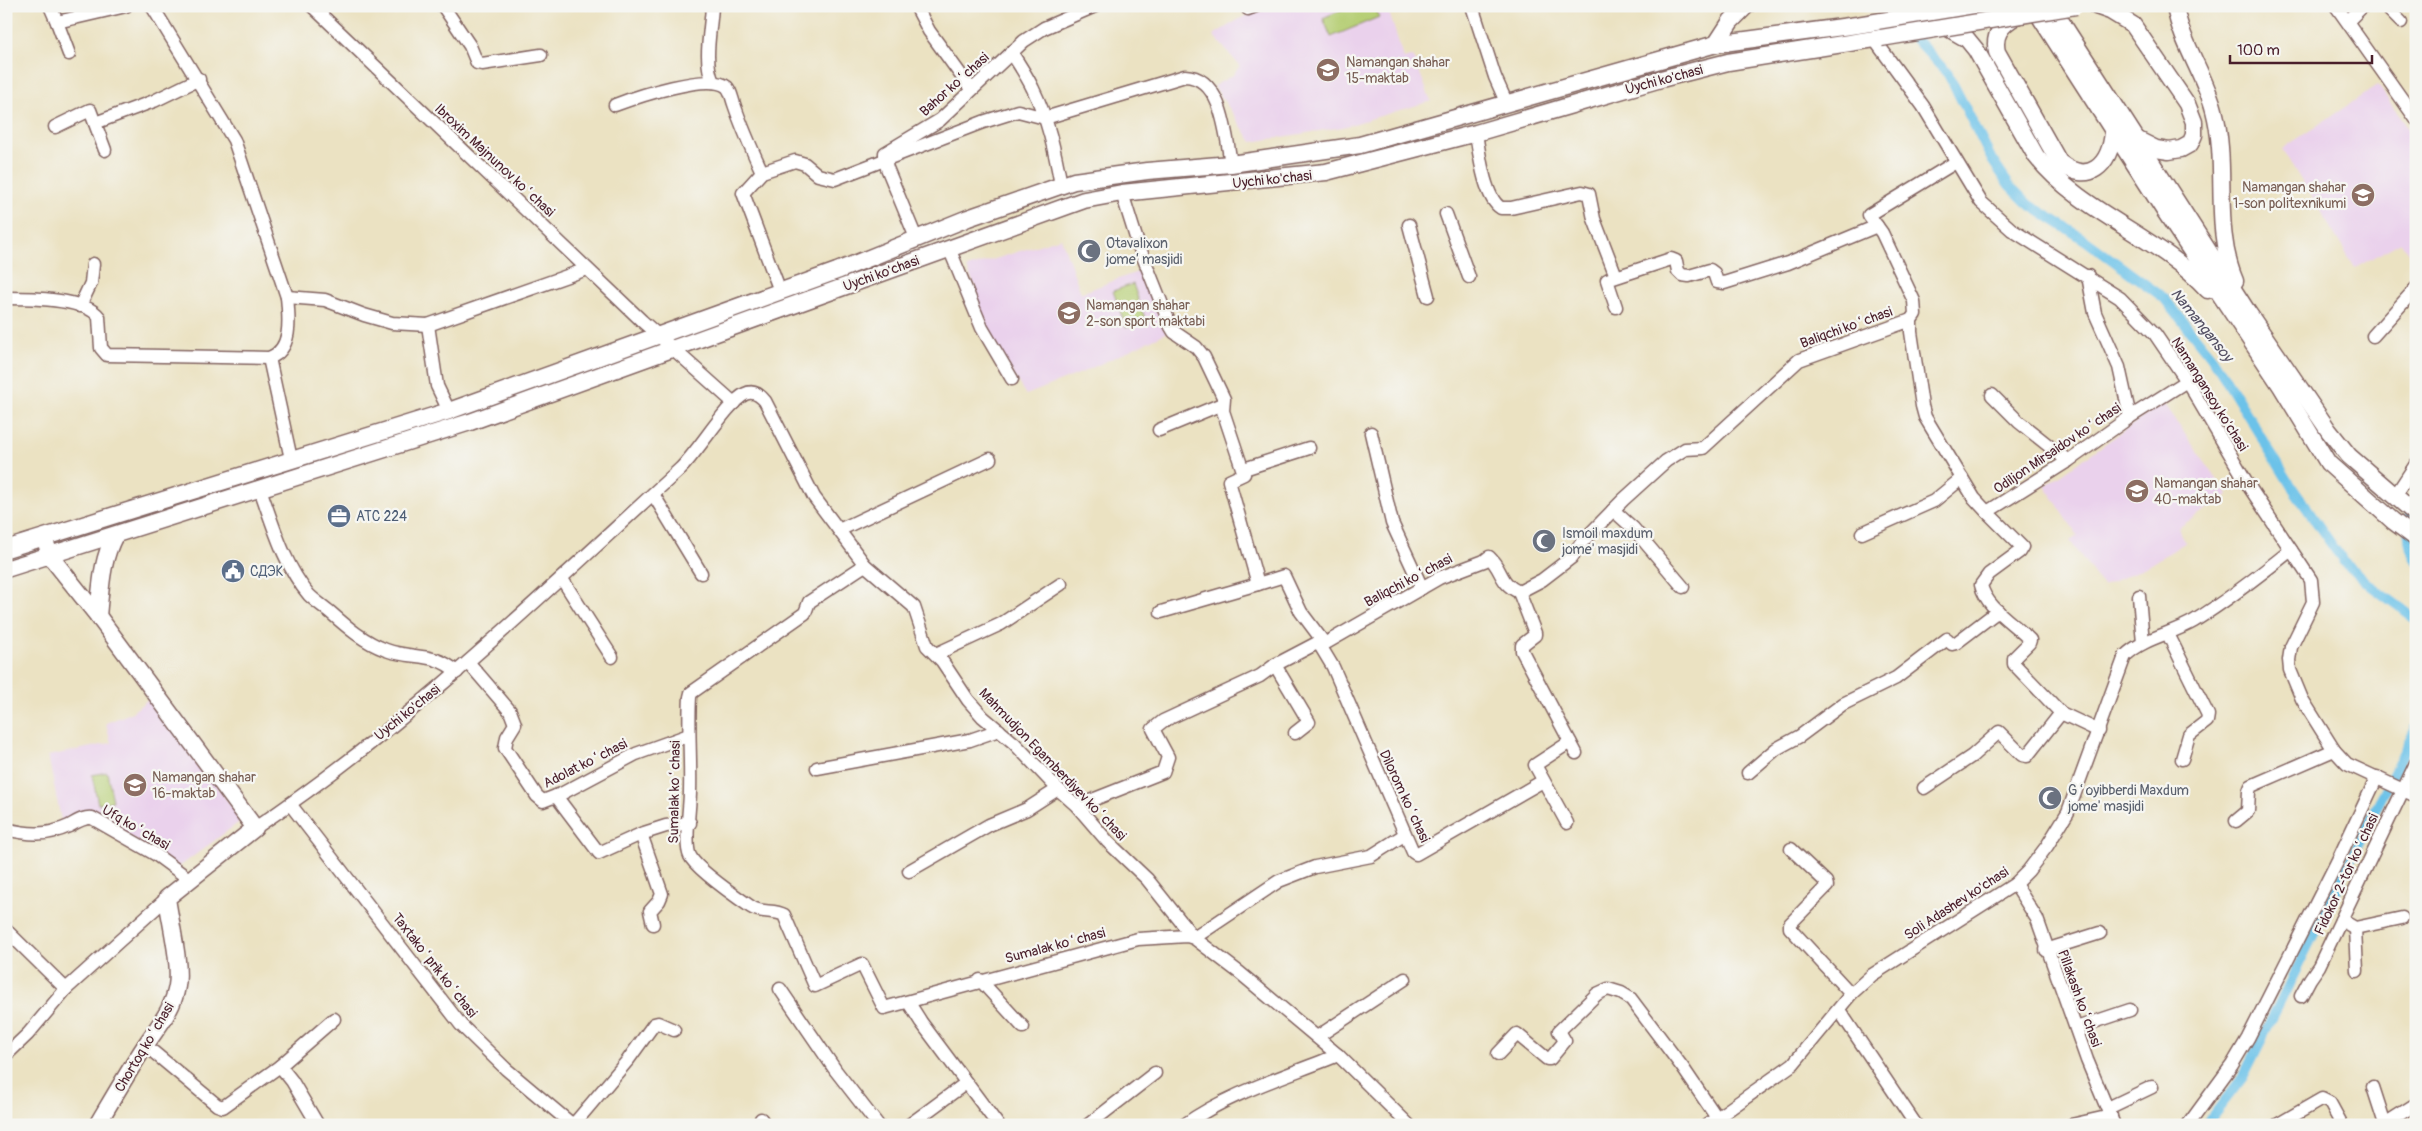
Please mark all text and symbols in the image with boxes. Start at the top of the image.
scale bar [2230,32,2372,64]
text: 100 m [2237,41,2280,60]
street label: Bahor koʻchasi [916,49,993,120]
place label: Namangan shahar 15-maktab [1346,54,1450,87]
school or university icon: Namangan shahar 15-maktab [1315,57,1341,83]
street label: Uychi ko'chasi [1623,61,1705,98]
street label: Ibroxim Majnunov koʻchasi [431,100,559,221]
street label: Uychi ko'chasi [1232,167,1313,192]
place label: Namangan shahar 1-son politexnikumi [2233,179,2346,212]
school or university icon: Namangan shahar 1-son politexnikumi [2350,182,2376,208]
place label: Otavalixon jome’ masjidi [1105,235,1183,268]
mosque icon: Otavalixon jome’ masjidi [1076,238,1102,264]
street label: Uychi ko'chasi [841,252,922,295]
water label: Namangansoy [2166,285,2239,368]
place label: Namangan shahar 2-son sport maktabi [1086,297,1205,330]
school or university icon: Namangan shahar 2-son sport maktabi [1056,300,1082,326]
street label: Baliqchi koʻchasi [1798,303,1895,352]
street label: Namangansoy ko'chasi [2168,334,2252,455]
street label: Odiljon Mirsaidov koʻchasi [1990,399,2125,497]
place label: Namangan shahar 40-maktab [2154,475,2258,508]
school or university icon: Namangan shahar 40-maktab [2124,478,2150,504]
office icon: ATC 224 [326,503,352,529]
place label: ATC 224 [356,508,407,525]
place label: Ismoil maxdum jome' masjidi [1561,525,1653,558]
mosque icon: Ismoil maxdum jome' masjidi [1531,528,1557,554]
street label: Baliqchi koʻchasi [1361,550,1455,611]
public building icon: СДЭК [220,558,246,584]
place label: СДЭК [250,563,284,580]
street label: Uychi ko'chasi [371,680,444,744]
street label: Mahmudjon Egamberdiyev koʻchasi [975,685,1130,844]
street label: Adolat koʻchasi [540,735,631,792]
street label: Sumalak koʻchasi [665,740,684,844]
street label: Dilorom koʻchasi [1376,747,1434,846]
place label: Namangan shahar 16-maktab [152,769,256,802]
school or university icon: Namangan shahar 16-maktab [122,772,148,798]
place label: Gʻoyibberdi Maxdum jome' masjidi [2067,782,2189,815]
mosque icon: Gʻoyibberdi Maxdum jome' masjidi [2037,785,2063,811]
street label: Ufq koʻchasi [99,801,173,854]
street label: Fidokor 2-tor koʻchasi [2311,810,2382,938]
street label: Soli Adashev ko'chasi [1901,863,2012,944]
street label: Taxtakoʻprik koʻchasi [389,910,481,1021]
street label: Sumalak koʻchasi [1003,924,1108,967]
street label: Pillakash koʻchasi [2054,947,2105,1050]
street label: Chortoq koʻchasi [111,999,178,1095]

